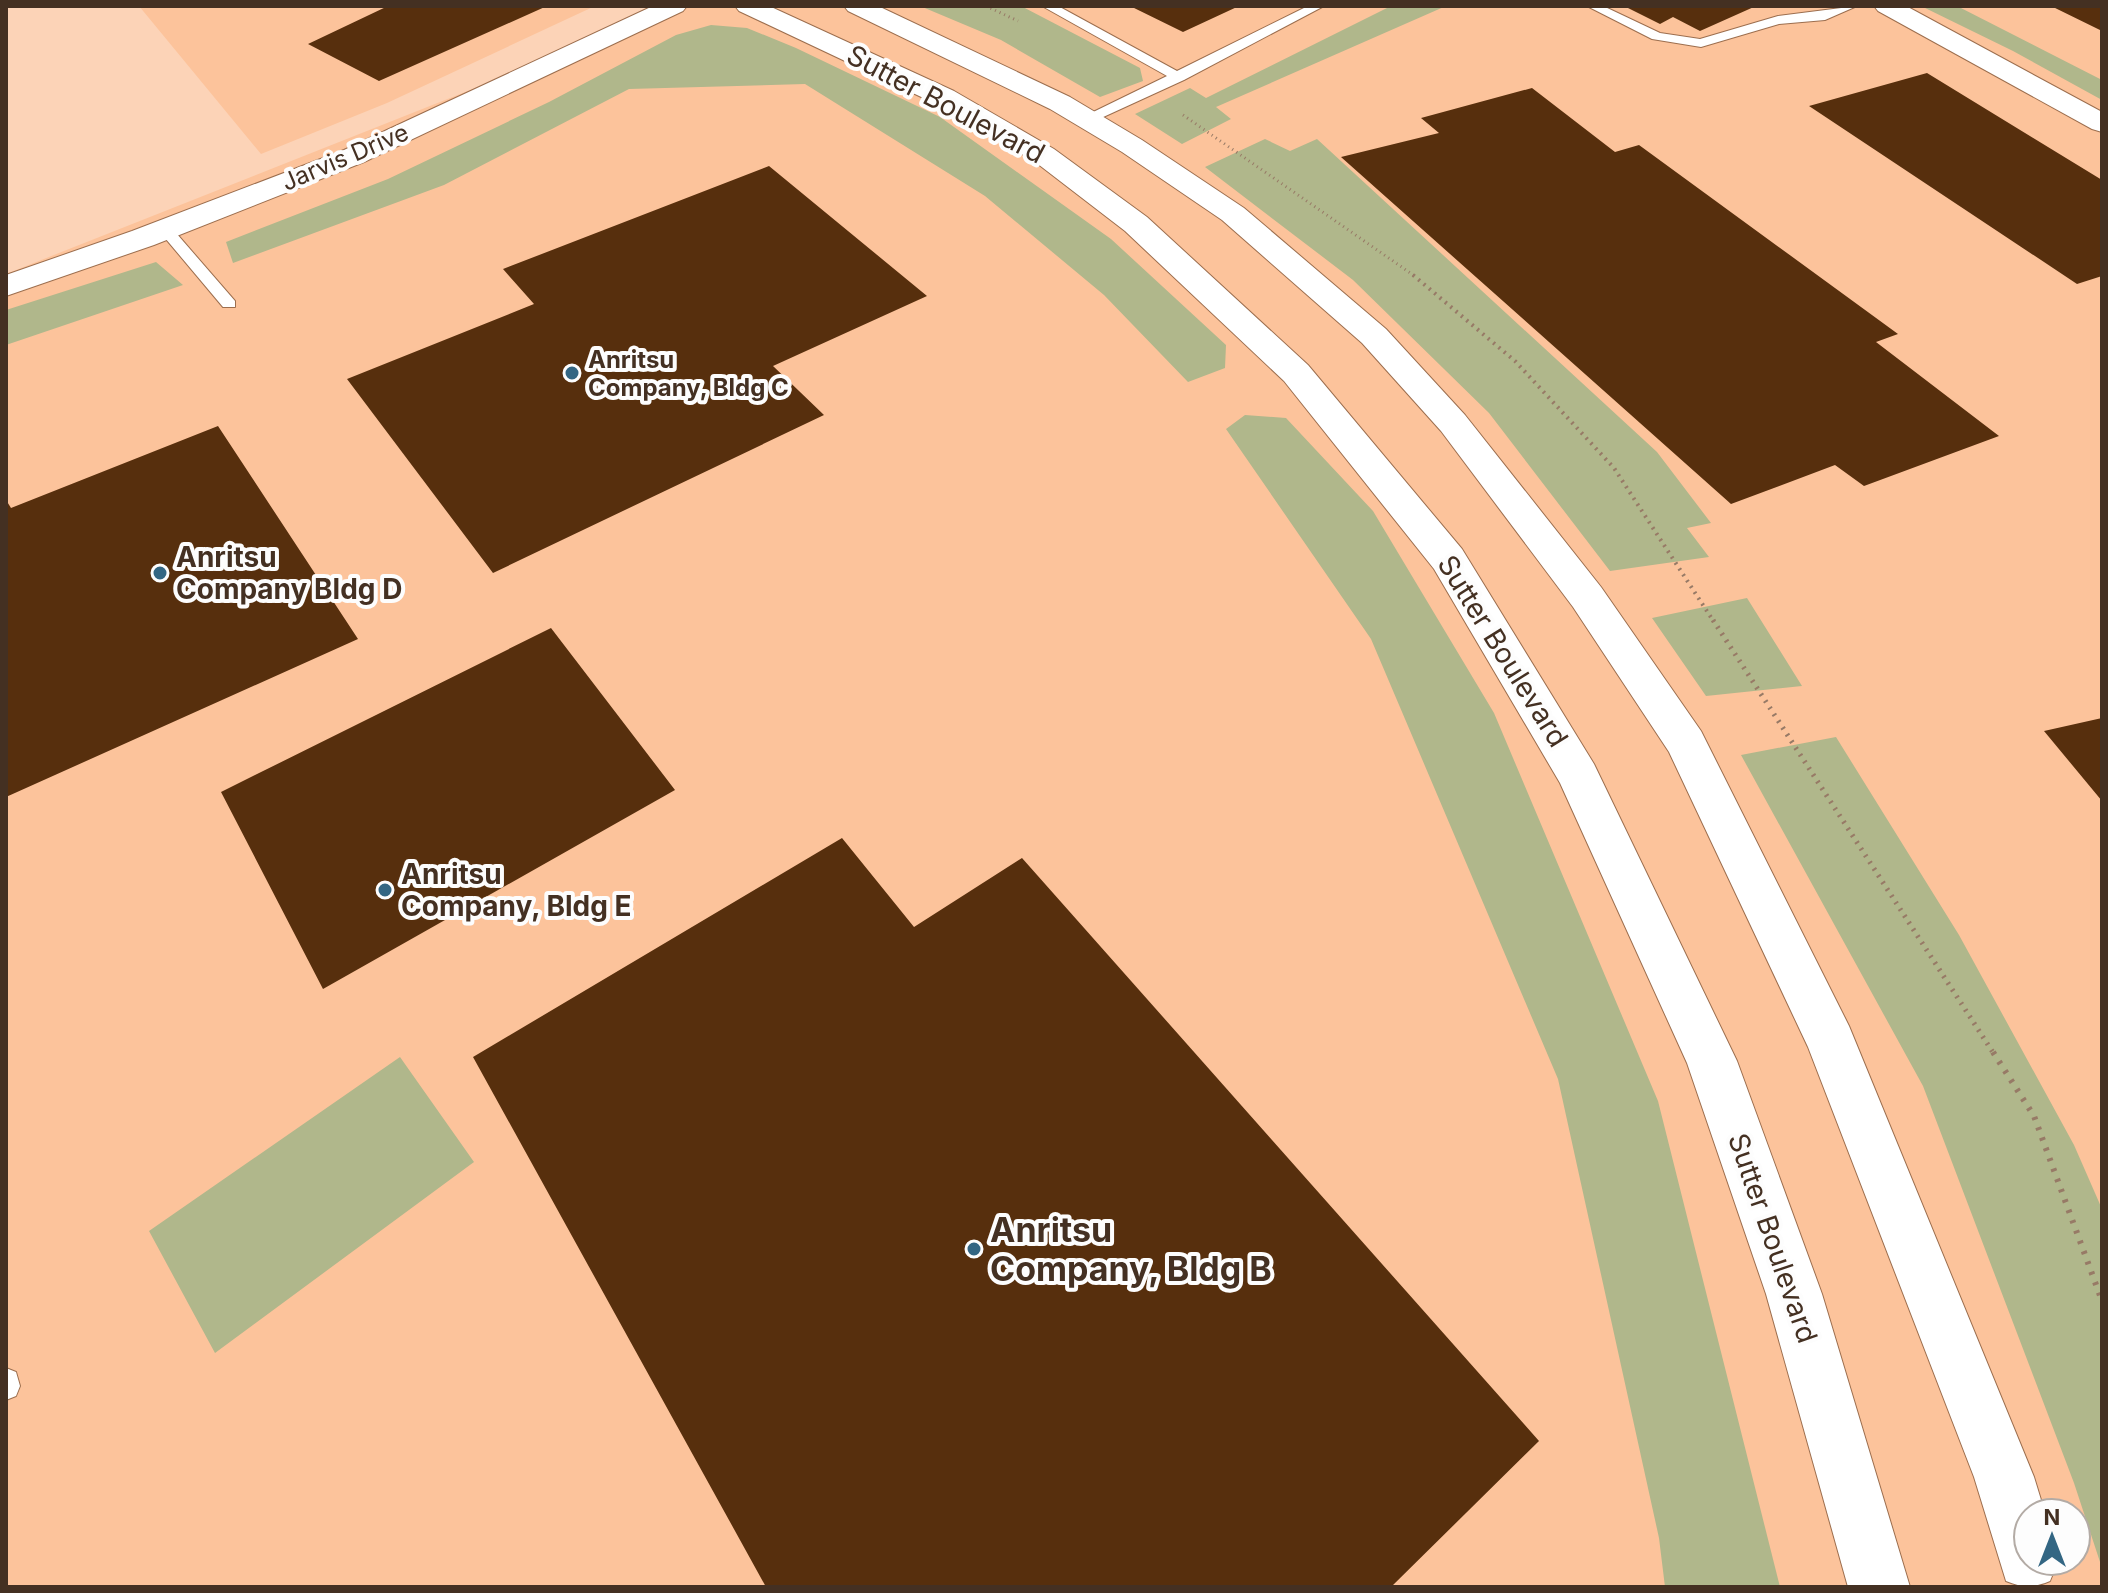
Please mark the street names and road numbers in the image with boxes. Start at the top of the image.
street label: Sutter Boulevard [841,37,1051,171]
street label: Jarvis Drive [277,117,413,197]
street label: Sutter Boulevard [1430,549,1576,753]
street label: Sutter Boulevard [1721,1129,1825,1347]

